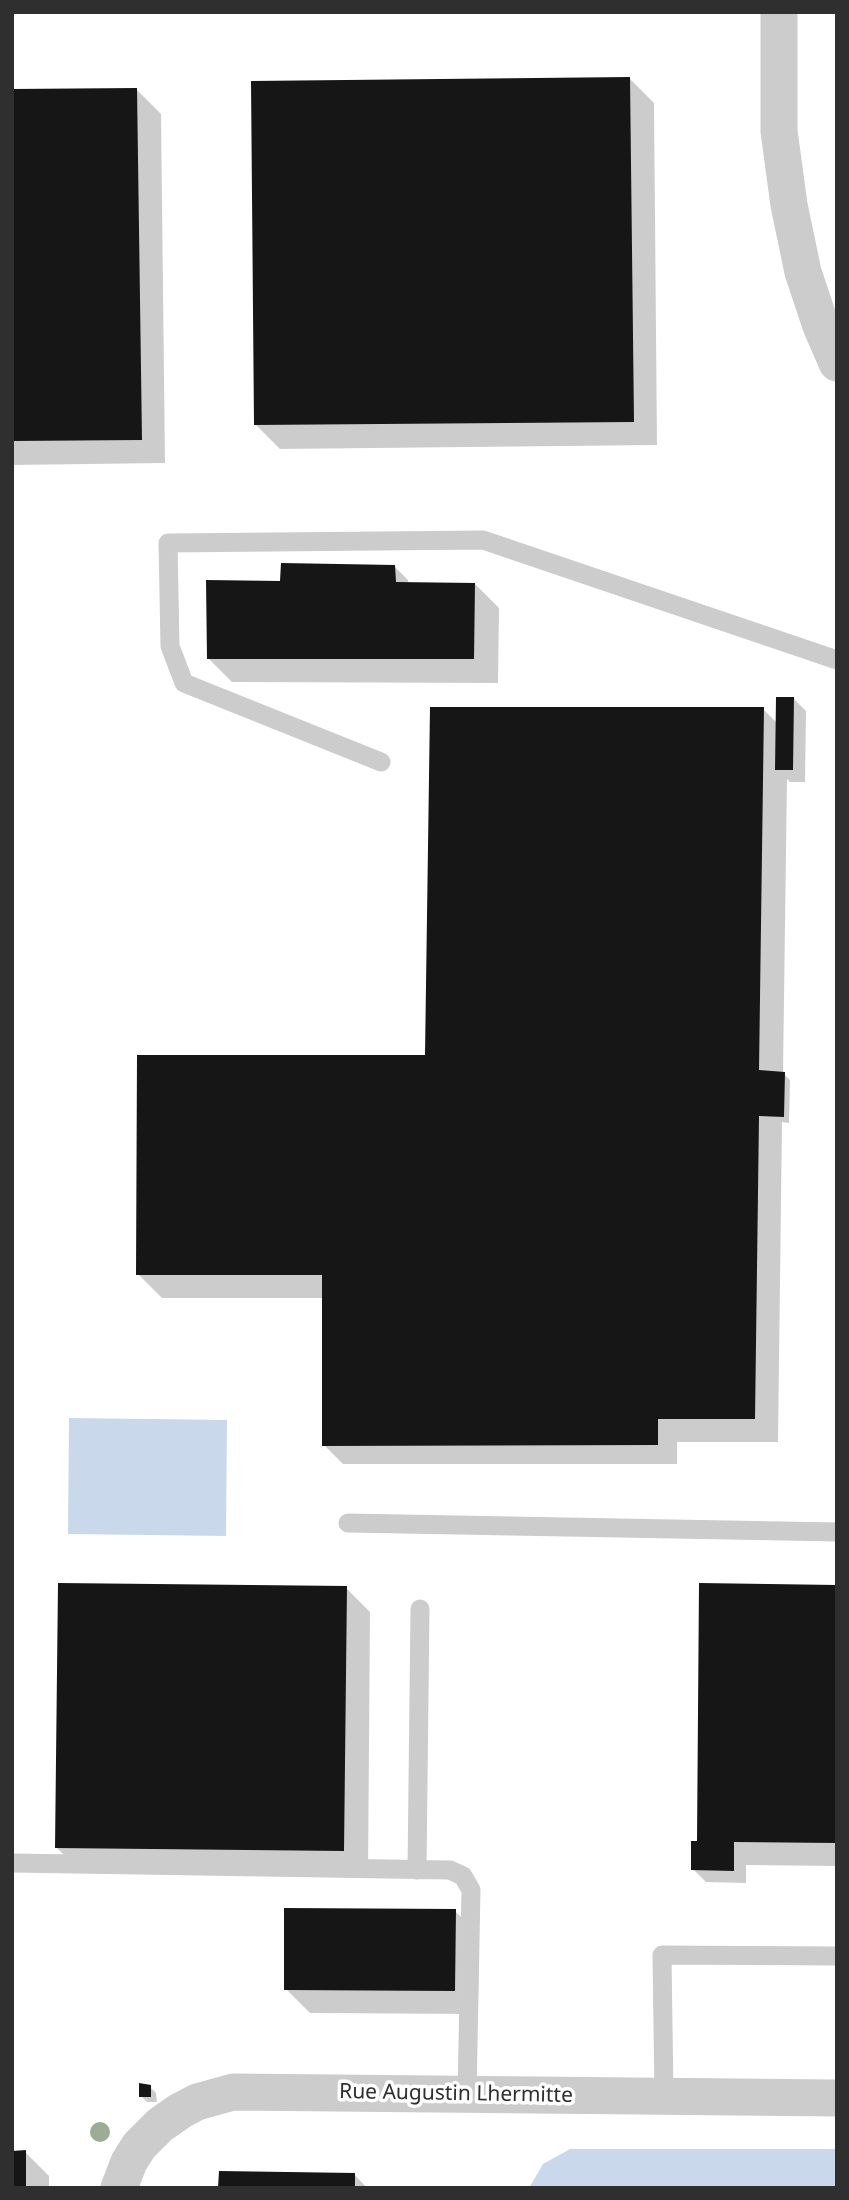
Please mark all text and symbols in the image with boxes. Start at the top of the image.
street label: Rue Augustin Lhermitte [339,2079,573,2109]

